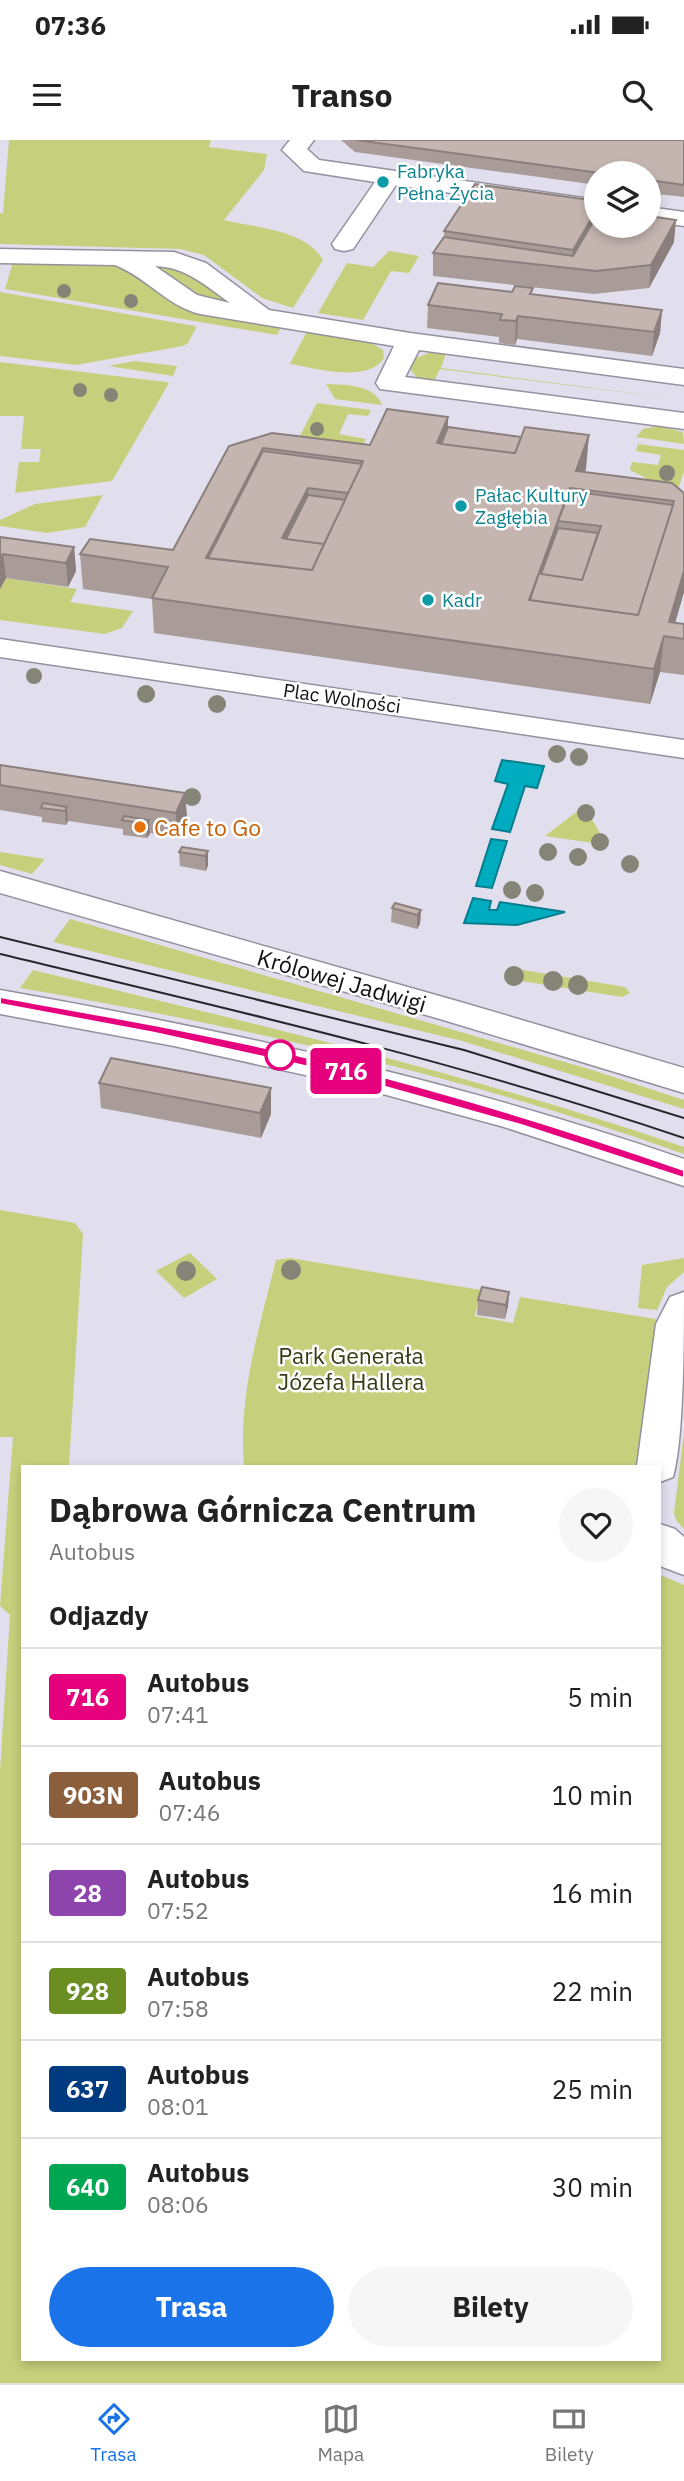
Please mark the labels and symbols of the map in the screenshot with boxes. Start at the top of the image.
place label: Fabryka Pełna Życia [397,159,494,205]
marker: Fabryka Pełna Życia [375,174,391,190]
place label: Pałac Kultury Zagłębia [475,483,588,529]
marker: Pałac Kultury Zagłębia [453,498,469,514]
place label: Kadr [442,588,482,612]
marker: Kadr [420,592,436,608]
street label: Plac Wolności [282,678,402,718]
place label: Cafe to Go [154,812,261,842]
marker: Cafe to Go [132,819,148,835]
street label: Królowej Jadwigi [254,942,430,1018]
unlabelled marker [265,1040,295,1070]
line badge: 716 [306,1048,386,1094]
park label: Park Generała Józefa Hallera [278,1340,424,1396]

